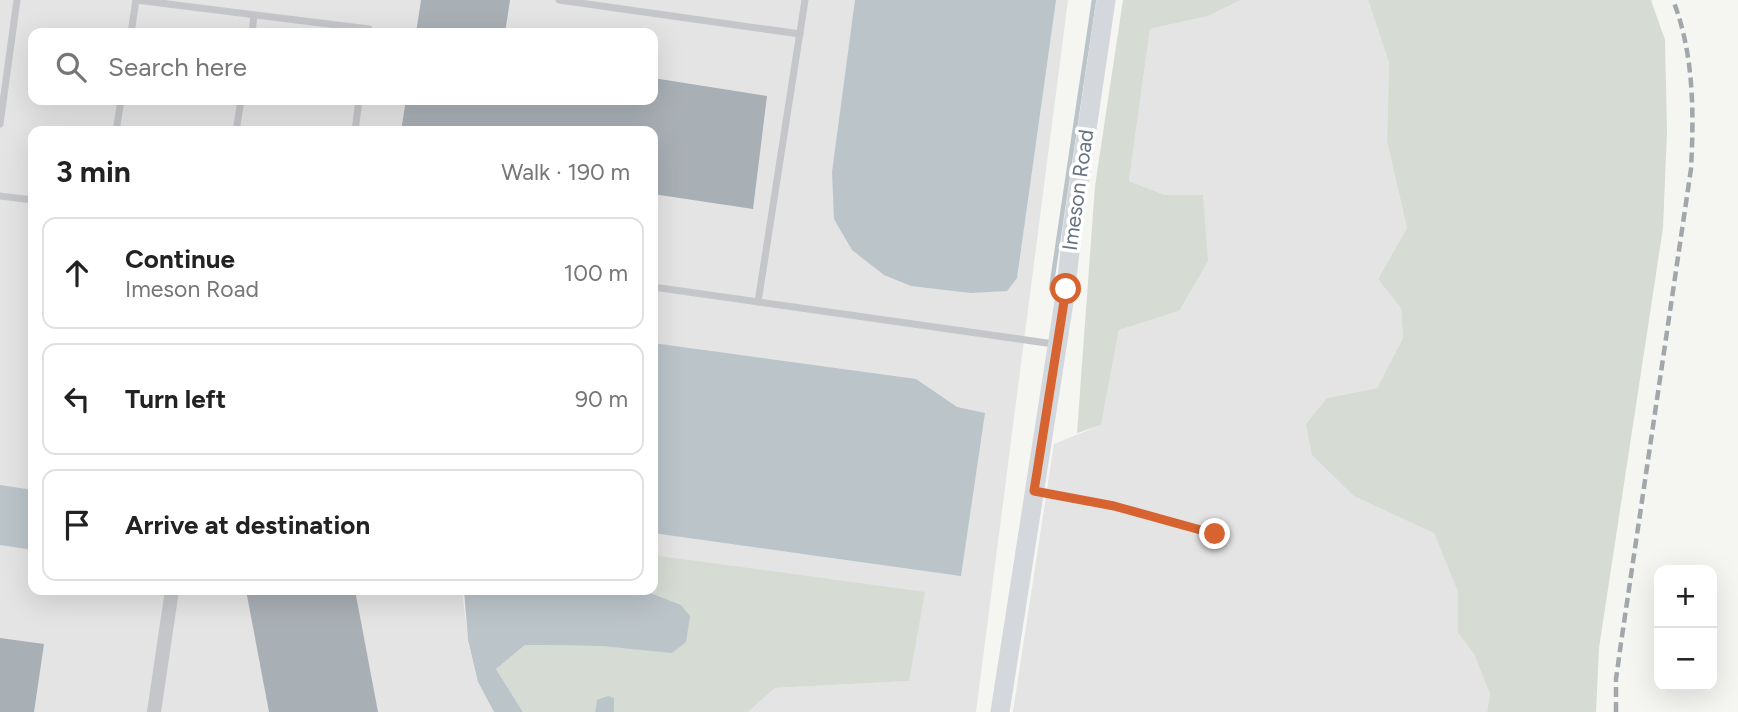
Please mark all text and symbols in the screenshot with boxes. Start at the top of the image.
search box [28,28,658,105]
icon: search [52,48,90,86]
text: Search here [108,51,247,83]
street label: Imeson Road [1057,128,1098,252]
text: 3 min [56,153,131,190]
text: Walk · 190 m [501,158,630,186]
text: Continue [125,243,235,275]
icon: ahead [58,254,96,292]
text: 100 m [564,259,628,287]
route start [1050,273,1081,304]
text: Imeson Road [125,275,259,303]
icon: left [58,380,96,418]
text: Turn left [125,383,226,415]
text: 90 m [575,385,628,413]
icon: arrive [58,506,96,544]
text: Arrive at destination [125,509,370,541]
route end [1199,518,1230,549]
map controls [1654,565,1717,691]
button: + [1654,565,1717,628]
button: − [1654,628,1717,691]

